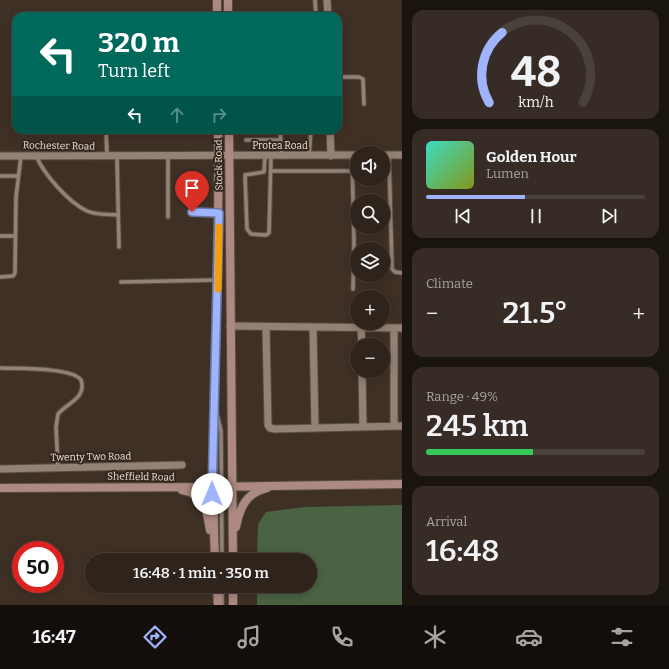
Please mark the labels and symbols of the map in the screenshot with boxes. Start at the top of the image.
street label: Rochester Road [23,139,95,153]
street label: Stock Road [213,139,225,191]
street label: Protea Road [252,140,308,152]
pin [175,171,209,212]
street label: Twenty Two Road [50,450,132,464]
street label: Sheffield Road [107,470,175,484]
position arrow [191,473,233,515]
speed limit sign: 50 [12,541,64,593]

